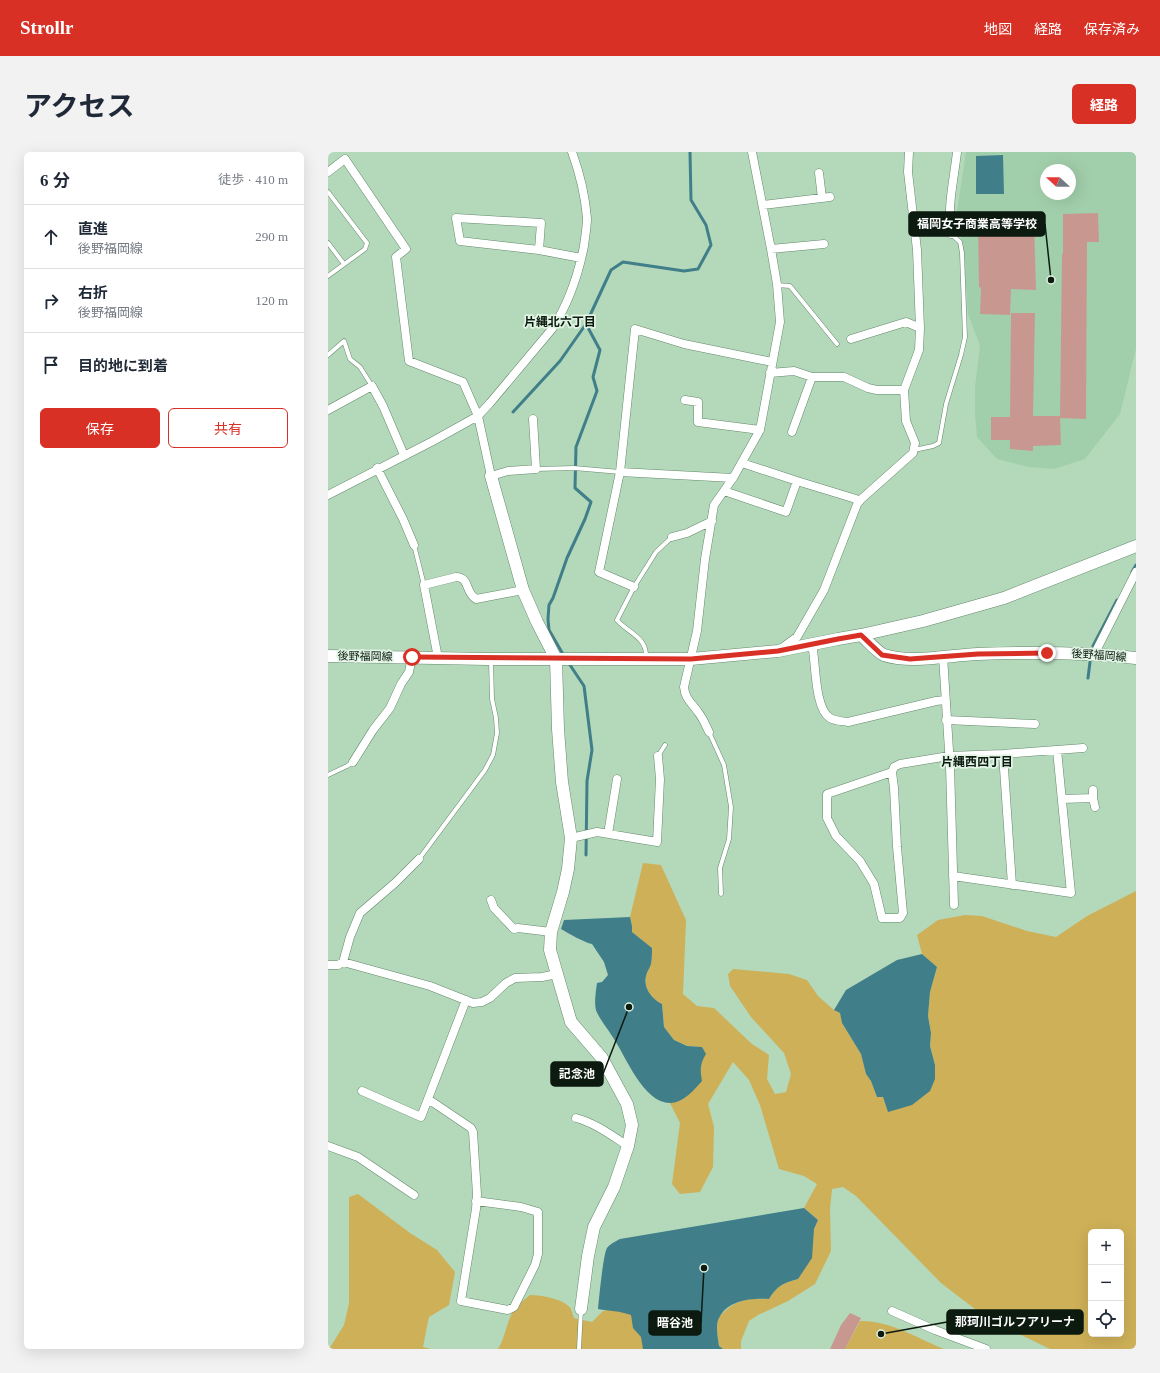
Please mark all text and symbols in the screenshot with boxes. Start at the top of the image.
text: Strollr [20,17,73,38]
text: 地図 [984,22,1012,37]
text: 経路 [1034,22,1062,37]
text: 保存済み [1084,22,1140,37]
button: 経路 [1072,84,1136,124]
text: アクセス [24,91,135,122]
north arrow [1040,164,1076,200]
text: 6 分 [40,171,70,190]
text: 徒歩 · 410 m [218,172,288,187]
callout: 福岡女子商業高等学校 [909,212,1045,236]
text: 福岡女子商業高等学校 [917,217,1037,231]
text: 直進 [78,221,108,237]
icon: ahead [40,226,62,248]
text: 290 m [255,229,288,244]
text: 後野福岡線 [78,241,143,256]
text: 右折 [78,285,108,301]
icon: right [40,290,62,312]
text: 120 m [255,293,288,308]
text: 後野福岡線 [78,305,143,320]
district label: 片縄北六丁目 [524,315,596,329]
icon: arrive [40,354,62,376]
text: 目的地に到着 [78,358,168,374]
button: 保存 [40,408,160,448]
button: 共有 [168,408,288,448]
route end [1038,644,1056,662]
street label: 後野福岡線 [1071,647,1127,663]
route start [403,648,421,666]
street label: 後野福岡線 [337,650,393,662]
district label: 片縄西四丁目 [941,755,1013,769]
callout: 記念池 [551,1062,603,1086]
text: 記念池 [559,1067,595,1081]
map controls [1088,1229,1124,1337]
button: + [1088,1229,1124,1265]
button: − [1088,1265,1124,1301]
button: locate [1088,1301,1124,1337]
callout: 那珂川ゴルフアリーナ [947,1310,1083,1334]
callout: 暗谷池 [649,1311,701,1335]
text: 那珂川ゴルフアリーナ [955,1315,1075,1329]
text: 暗谷池 [657,1316,693,1330]

